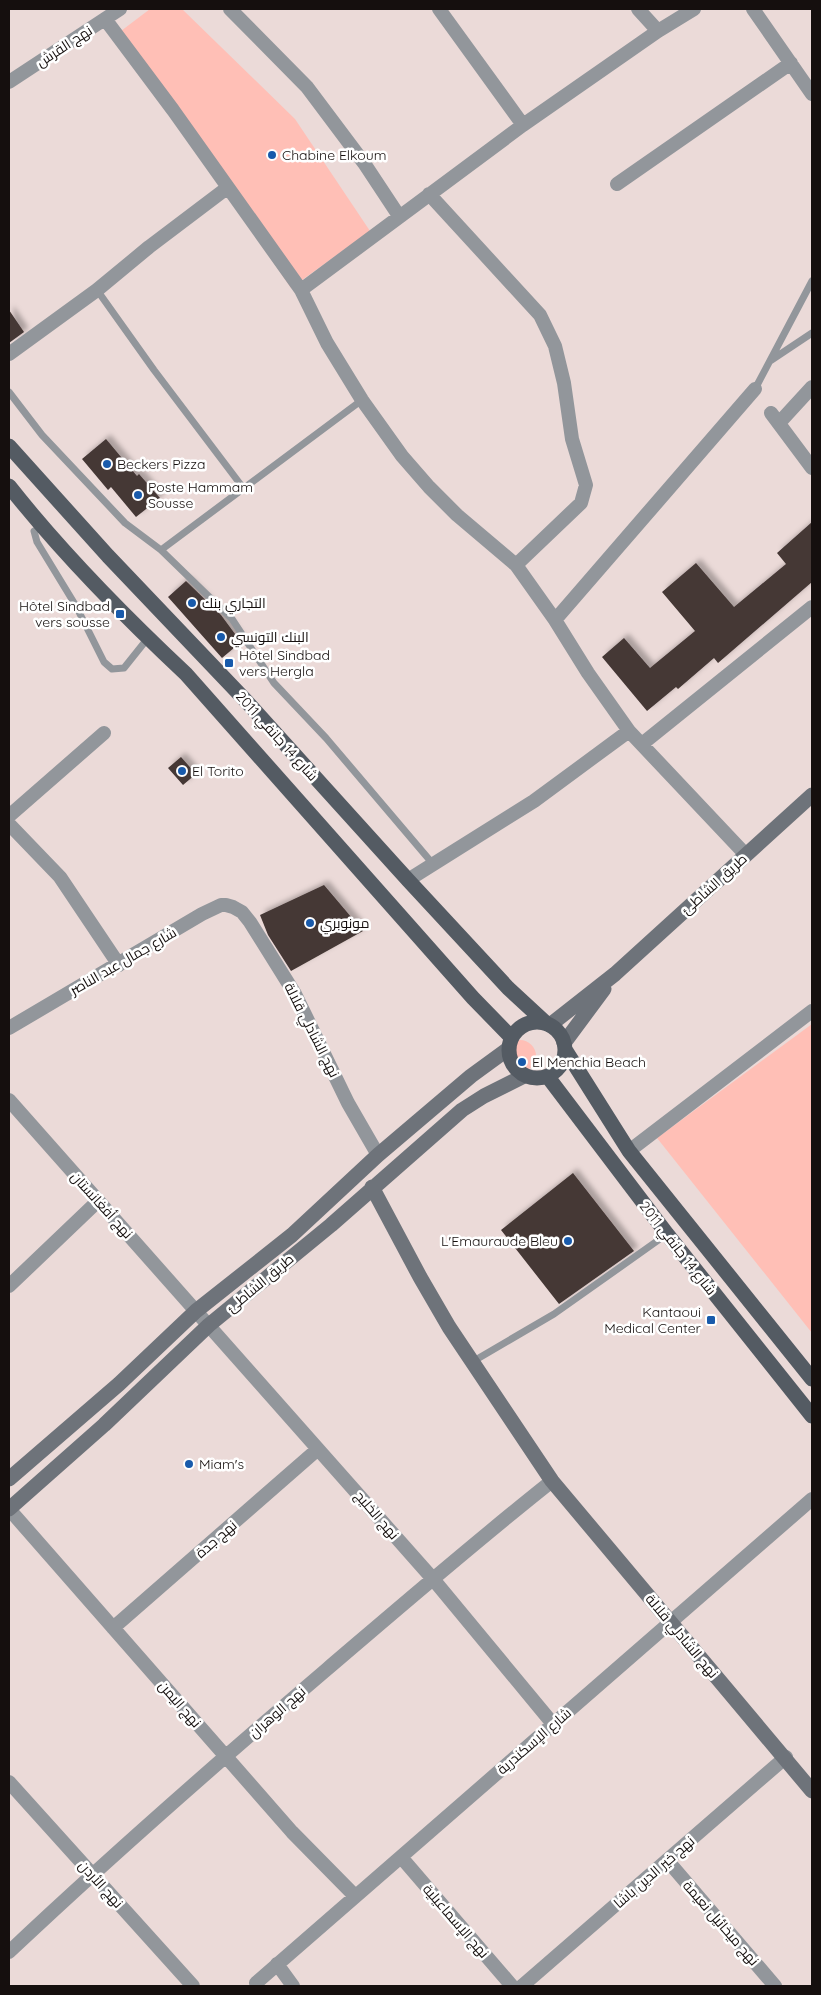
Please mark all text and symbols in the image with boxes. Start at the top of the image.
street label: نهج القرش [33,21,95,71]
place label: Chabine Elkoum [282,146,386,164]
marker: Chabine Elkoum [266,149,278,161]
place label: Beckers Pizza [117,455,205,473]
marker: Beckers Pizza [101,458,113,470]
place label: Poste Hammam Sousse [148,478,253,512]
marker: Poste Hammam Sousse [132,489,144,501]
place label: التجاري بنك [202,594,266,615]
place label: Hôtel Sindbad vers sousse [19,597,110,631]
marker: التجاري بنك [186,597,198,609]
marker: Hôtel Sindbad vers sousse [114,608,126,620]
place label: البنك التونسي [231,628,309,648]
marker: البنك التونسي [215,631,227,643]
place label: Hôtel Sindbad vers Hergla [239,646,330,680]
marker: Hôtel Sindbad vers Hergla [223,657,235,669]
street label: شارع 14 جانفي 2011 [230,687,322,787]
place label: El Torito [192,762,244,780]
marker: El Torito [176,765,188,777]
street label: طريق الشاطئ [677,850,751,918]
place label: مونوبري [320,914,369,935]
marker: مونوبري [304,917,316,929]
street label: شارع جمال عبد الناصر [66,923,180,999]
street label: نهج الشادلي قلالة [278,980,344,1082]
place label: El Menchia Beach [532,1053,646,1071]
marker: El Menchia Beach [516,1056,528,1068]
street label: نهج أفغانستان [67,1168,137,1242]
street label: شارع 14 جانفي 2011 [633,1197,720,1300]
place label: L'Emauraude Bleu [441,1232,558,1250]
marker: L'Emauraude Bleu [562,1235,574,1247]
street label: طريق الشاطئ [223,1250,297,1316]
place label: Kantaoui Medical Center [604,1303,702,1337]
marker: Kantaoui Medical Center [705,1314,717,1326]
place label: Miam's [199,1455,244,1473]
marker: Miam's [183,1458,195,1470]
street label: نهج الخليج [351,1487,403,1543]
street label: نهج جدة [192,1516,240,1562]
street label: نهج الشادلي قلالة [639,1590,722,1684]
street label: نهج اليمن [155,1677,205,1731]
street label: نهج الوهران [245,1682,309,1742]
street label: شارع الإسكندرية [493,1704,575,1778]
street label: نهج خير الدين باشا [610,1832,698,1912]
street label: نهج الأردن [75,1856,127,1912]
street label: نهج ميخائيل نعيمة [679,1877,763,1969]
street label: نهج الإسماعيلية [419,1880,493,1962]

